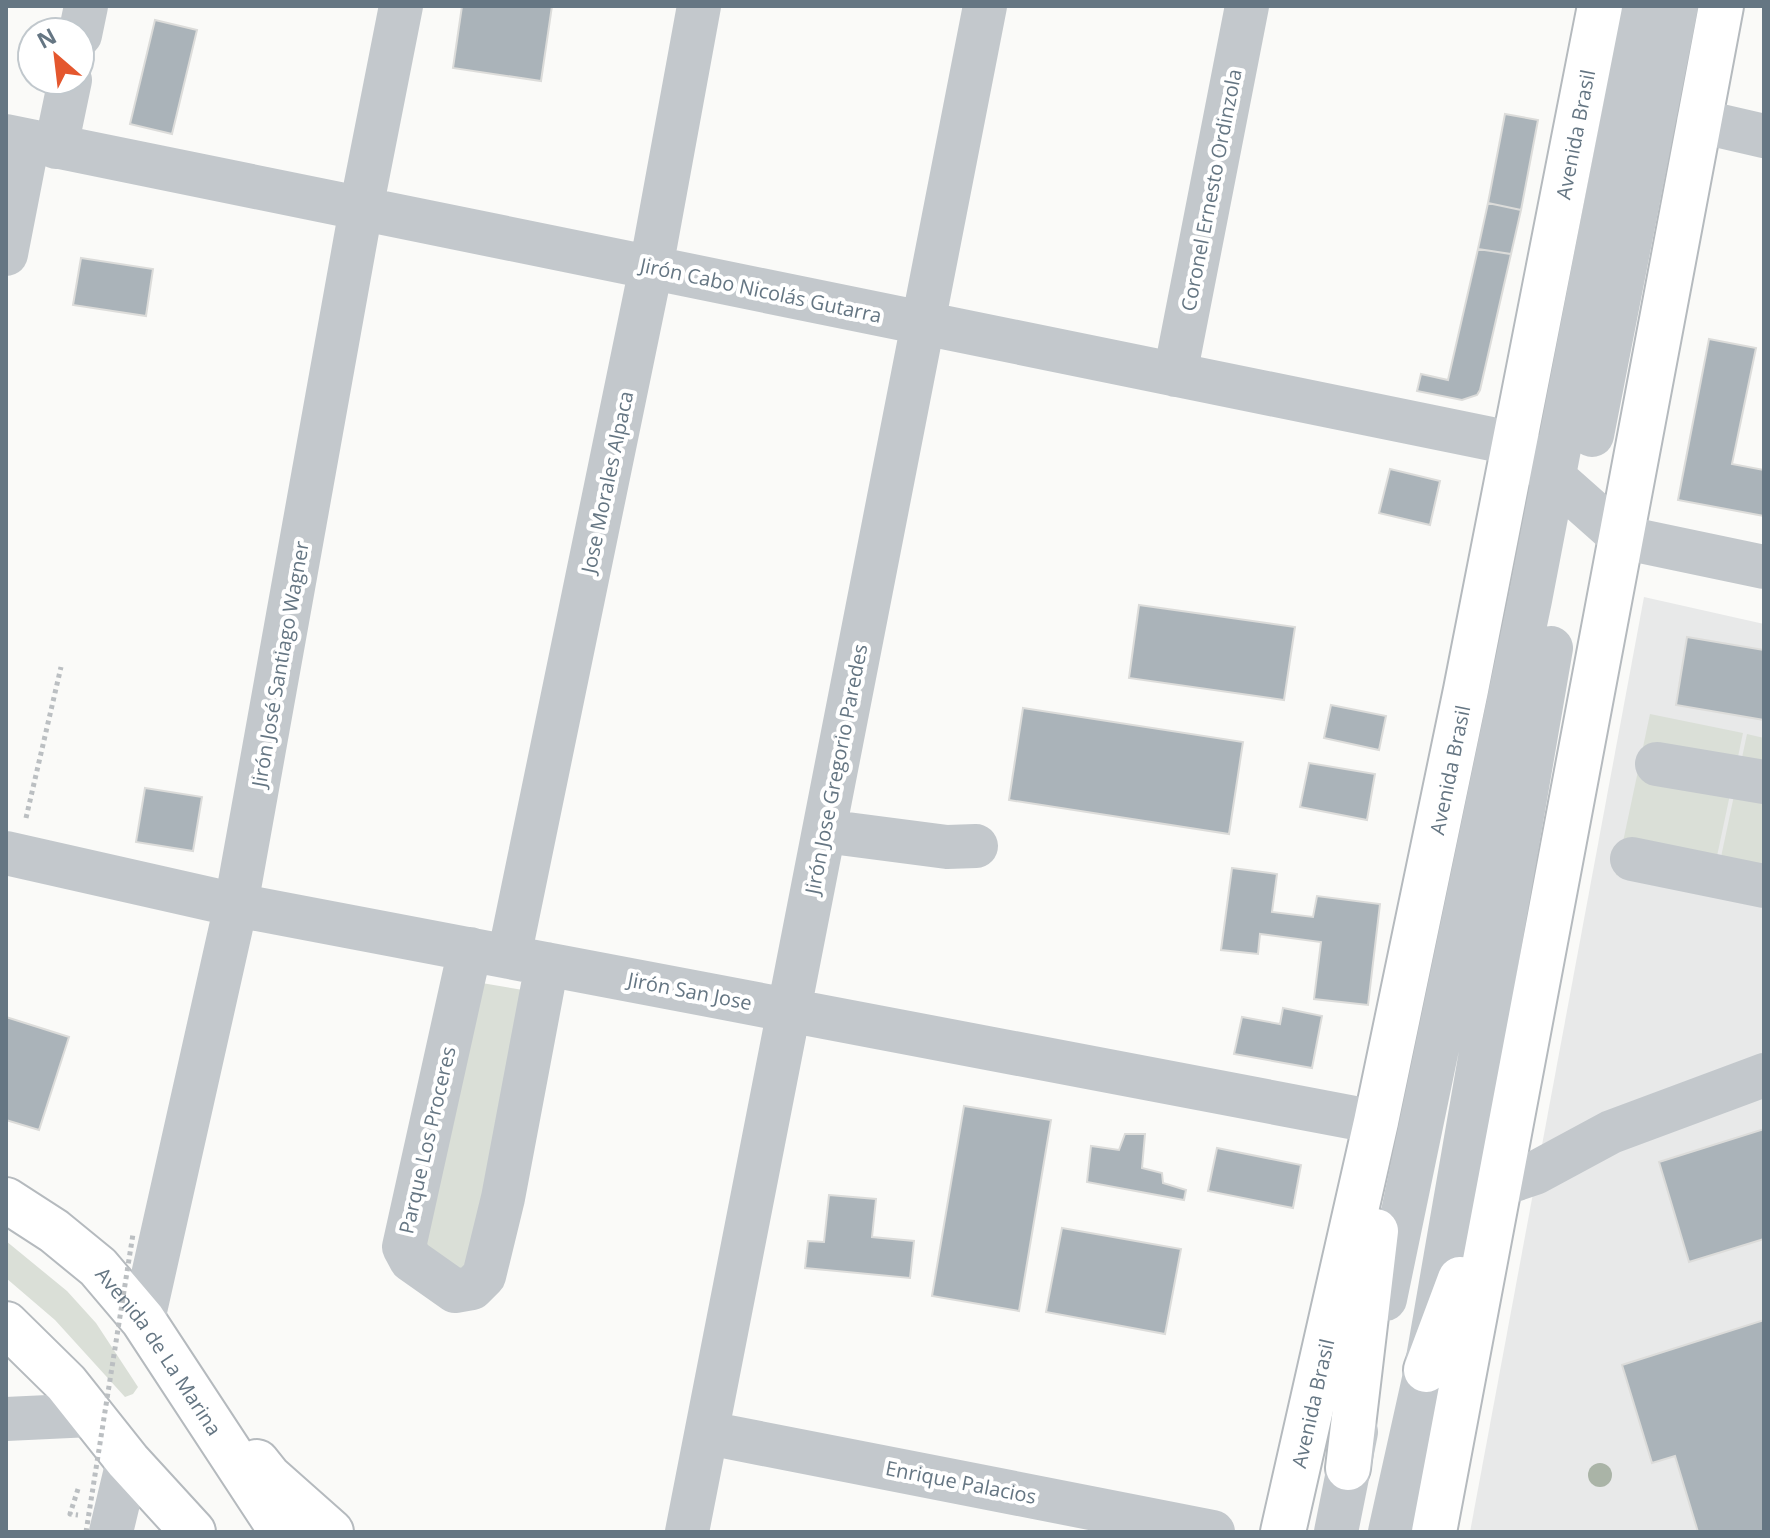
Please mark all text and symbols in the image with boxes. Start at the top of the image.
north arrow [16,16,96,96]
text: N [31,20,61,55]
street label: Coronel Ernesto Ordinzola [1174,67,1248,313]
street label: Avenida Brasil [1549,67,1601,201]
street label: Jirón Cabo Nicolás Gutarra [636,251,884,329]
street label: Jose Morales Alpaca [574,389,639,577]
street label: Jirón José Santiago Wagner [245,539,315,791]
street label: Jirón Jose Gregorio Paredes [798,642,874,898]
street label: Avenida Brasil [1423,703,1476,837]
street label: Jirón San Jose [624,965,754,1016]
street label: Parque Los Proceres [392,1044,462,1236]
street label: Avenida de La Marina [90,1261,228,1440]
street label: Avenida Brasil [1284,1336,1340,1470]
street label: Enrique Palacios [883,1454,1039,1510]

